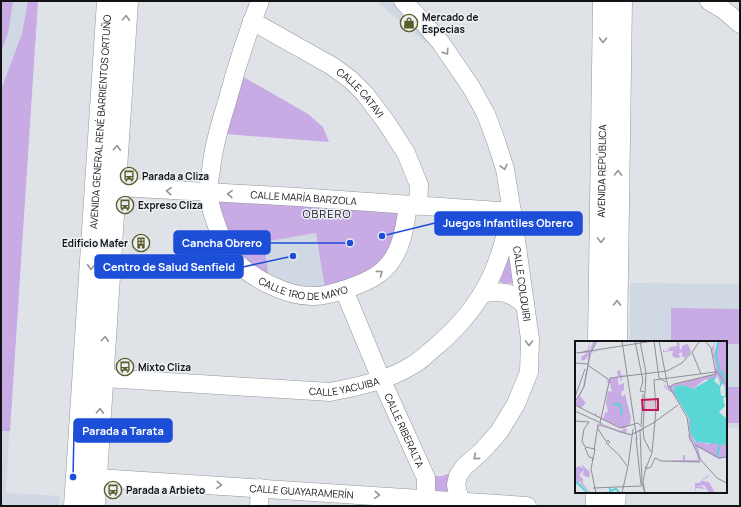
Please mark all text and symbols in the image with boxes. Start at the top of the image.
place label: Mercado de Especias [422,10,478,36]
shop icon: Mercado de Especias [399,13,419,33]
street label: AVENIDA GENERAL RENÉ BARRIENTOS ORTUÑO [86,14,114,229]
one-way arrow [121,15,130,21]
one-way arrow [599,37,607,43]
one-way arrow [442,48,449,55]
street label: CALLE CATAVI [334,65,387,120]
street label: AVENIDA REPÚBLICA [594,124,609,218]
one-way arrow [113,145,122,151]
one-way arrow [499,164,507,171]
bus stop icon: Parada a Cliza [119,166,139,186]
place label: Parada a Cliza [142,169,209,183]
one-way arrow [614,170,623,176]
one-way arrow [166,186,172,195]
street label: CALLE MARÍA BARZOLA [250,187,358,208]
one-way arrow [227,190,233,198]
bus stop icon: Expreso Cliza [115,195,135,215]
place label: Expreso Cliza [138,198,203,212]
district label: OBRERO [303,206,351,221]
callout: Juegos Infantiles Obrero [435,212,582,235]
text: Juegos Infantiles Obrero [443,215,573,230]
callout: Cancha Obrero [174,231,270,254]
building icon: Edificio Mafer [131,233,151,253]
text: Cancha Obrero [182,235,262,250]
place label: Edificio Mafer [62,236,128,250]
one-way arrow [596,237,605,243]
street label: CALLE COLQUIRI [510,245,534,322]
callout: Centro de Salud Senfield [95,255,243,278]
text: Centro de Salud Senfield [103,259,235,274]
one-way arrow [86,264,95,270]
one-way arrow [375,271,382,278]
street label: CALLE 1RO DE MAYO [256,273,349,303]
one-way arrow [613,300,621,306]
one-way arrow [100,336,109,342]
one-way arrow [525,340,533,346]
inset map [575,341,727,493]
bus stop icon: Mixto Cliza [115,357,135,377]
place label: Mixto Cliza [138,360,191,374]
street label: CALLE YACUIBA [309,373,382,399]
street label: CALLE RIBERALTA [381,391,428,471]
one-way arrow [96,408,104,414]
callout: Parada a Tarata [74,419,172,442]
text: Parada a Tarata [82,423,164,438]
one-way arrow [473,452,480,459]
bus stop icon: Parada a Arbieto [103,480,123,500]
one-way arrow [216,481,222,489]
street label: CALLE GUAYARAMERÍN [249,481,354,502]
place label: Parada a Arbieto [126,483,205,497]
one-way arrow [374,491,380,500]

